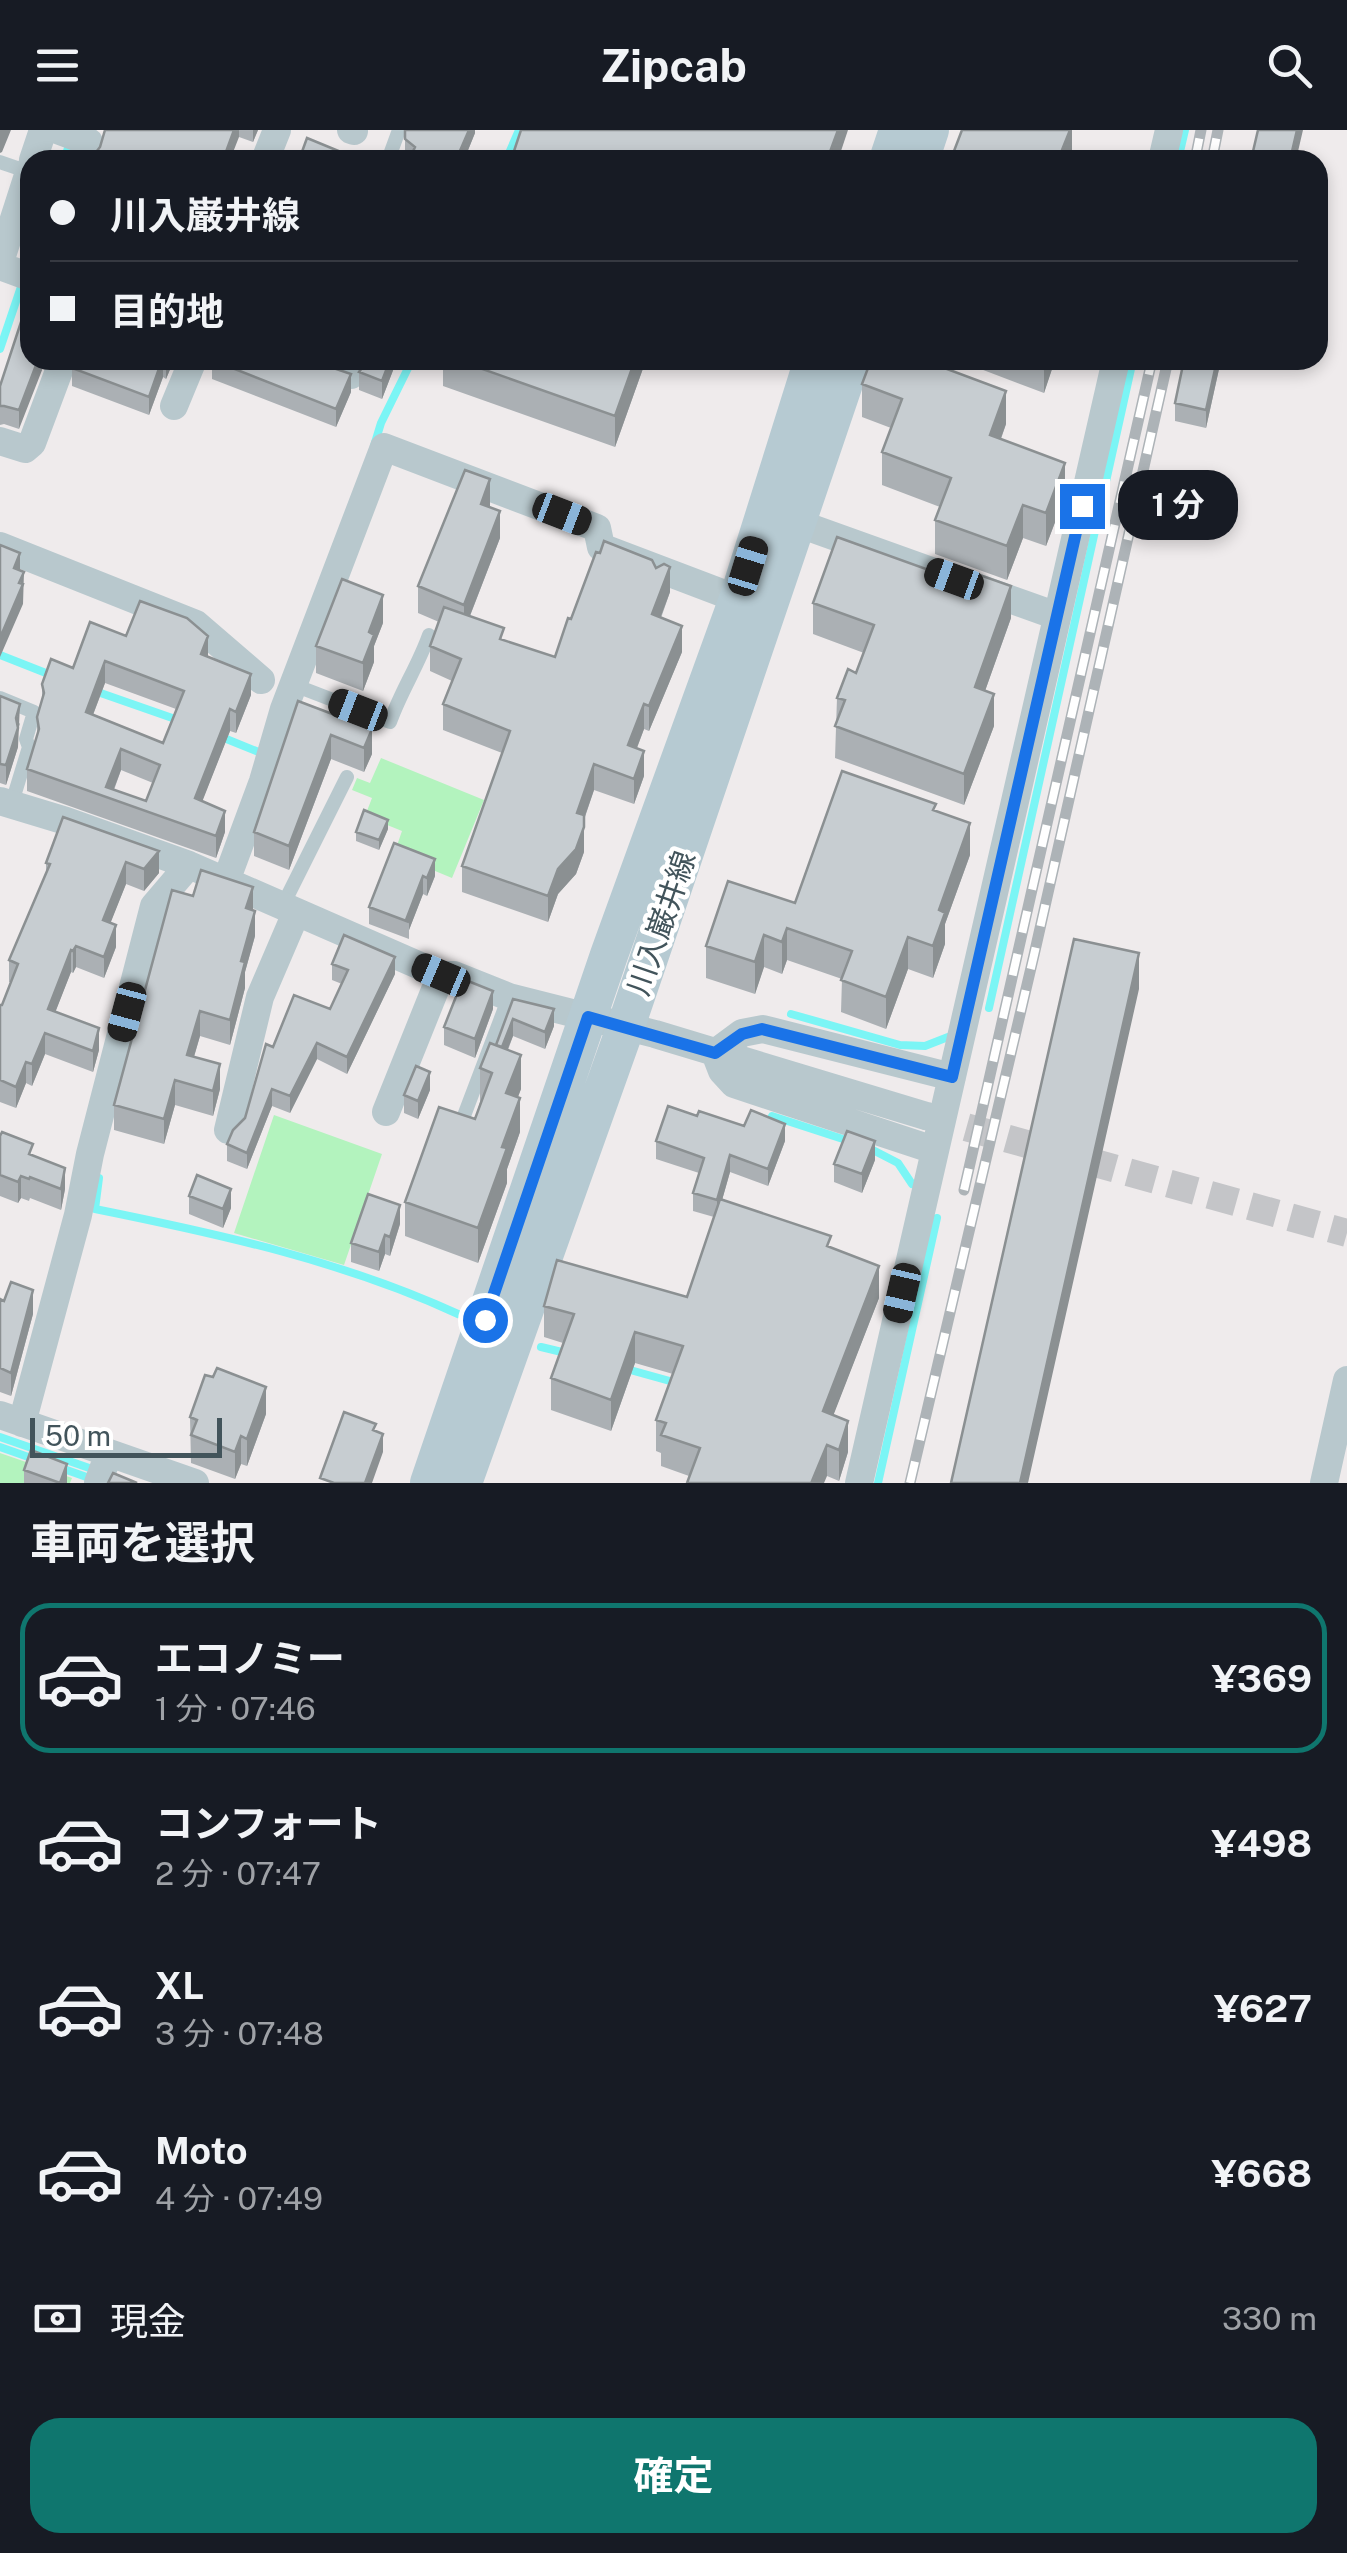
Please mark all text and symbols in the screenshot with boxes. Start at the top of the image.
icon: menu [30,38,85,93]
icon: search [1262,38,1317,93]
text: Zipcab [600,39,747,92]
text: 川入巌井線 [110,193,300,238]
text: 目的地 [110,289,224,334]
callout: 1 分 [1117,471,1237,541]
route end [1060,484,1105,529]
text: 1 分 [1152,486,1204,523]
car [529,489,595,539]
car [725,533,771,599]
car [921,555,987,603]
car [325,685,391,735]
street label: 川入巌井線 [620,846,702,1000]
car [408,949,474,1001]
car [105,979,149,1045]
car [881,1260,923,1326]
route start [463,1298,508,1343]
scale bar [30,1413,222,1458]
text: 50 m [45,1419,111,1452]
text: 車両を選択 [30,1516,255,1569]
icon: car [35,1633,125,1723]
text: エコノミー [155,1636,345,1681]
text: ¥369 [1212,1656,1312,1701]
text: 1 分 · 07:46 [155,1690,316,1727]
icon: car [35,1798,125,1888]
text: コンフォート [155,1801,382,1846]
text: ¥498 [1212,1821,1312,1866]
text: 2 分 · 07:47 [155,1855,321,1892]
icon: car [35,1963,125,2053]
text: XL [155,1963,204,2008]
text: ¥627 [1214,1986,1312,2031]
text: 3 分 · 07:48 [155,2015,324,2052]
icon: car [35,2128,125,2218]
text: Moto [155,2128,248,2173]
text: ¥668 [1211,2151,1312,2196]
text: 4 分 · 07:49 [155,2180,323,2217]
icon: cash [30,2291,85,2346]
text: 現金 [110,2299,186,2344]
text: 330 m [1222,2300,1317,2337]
button: 確定 [30,2418,1317,2533]

